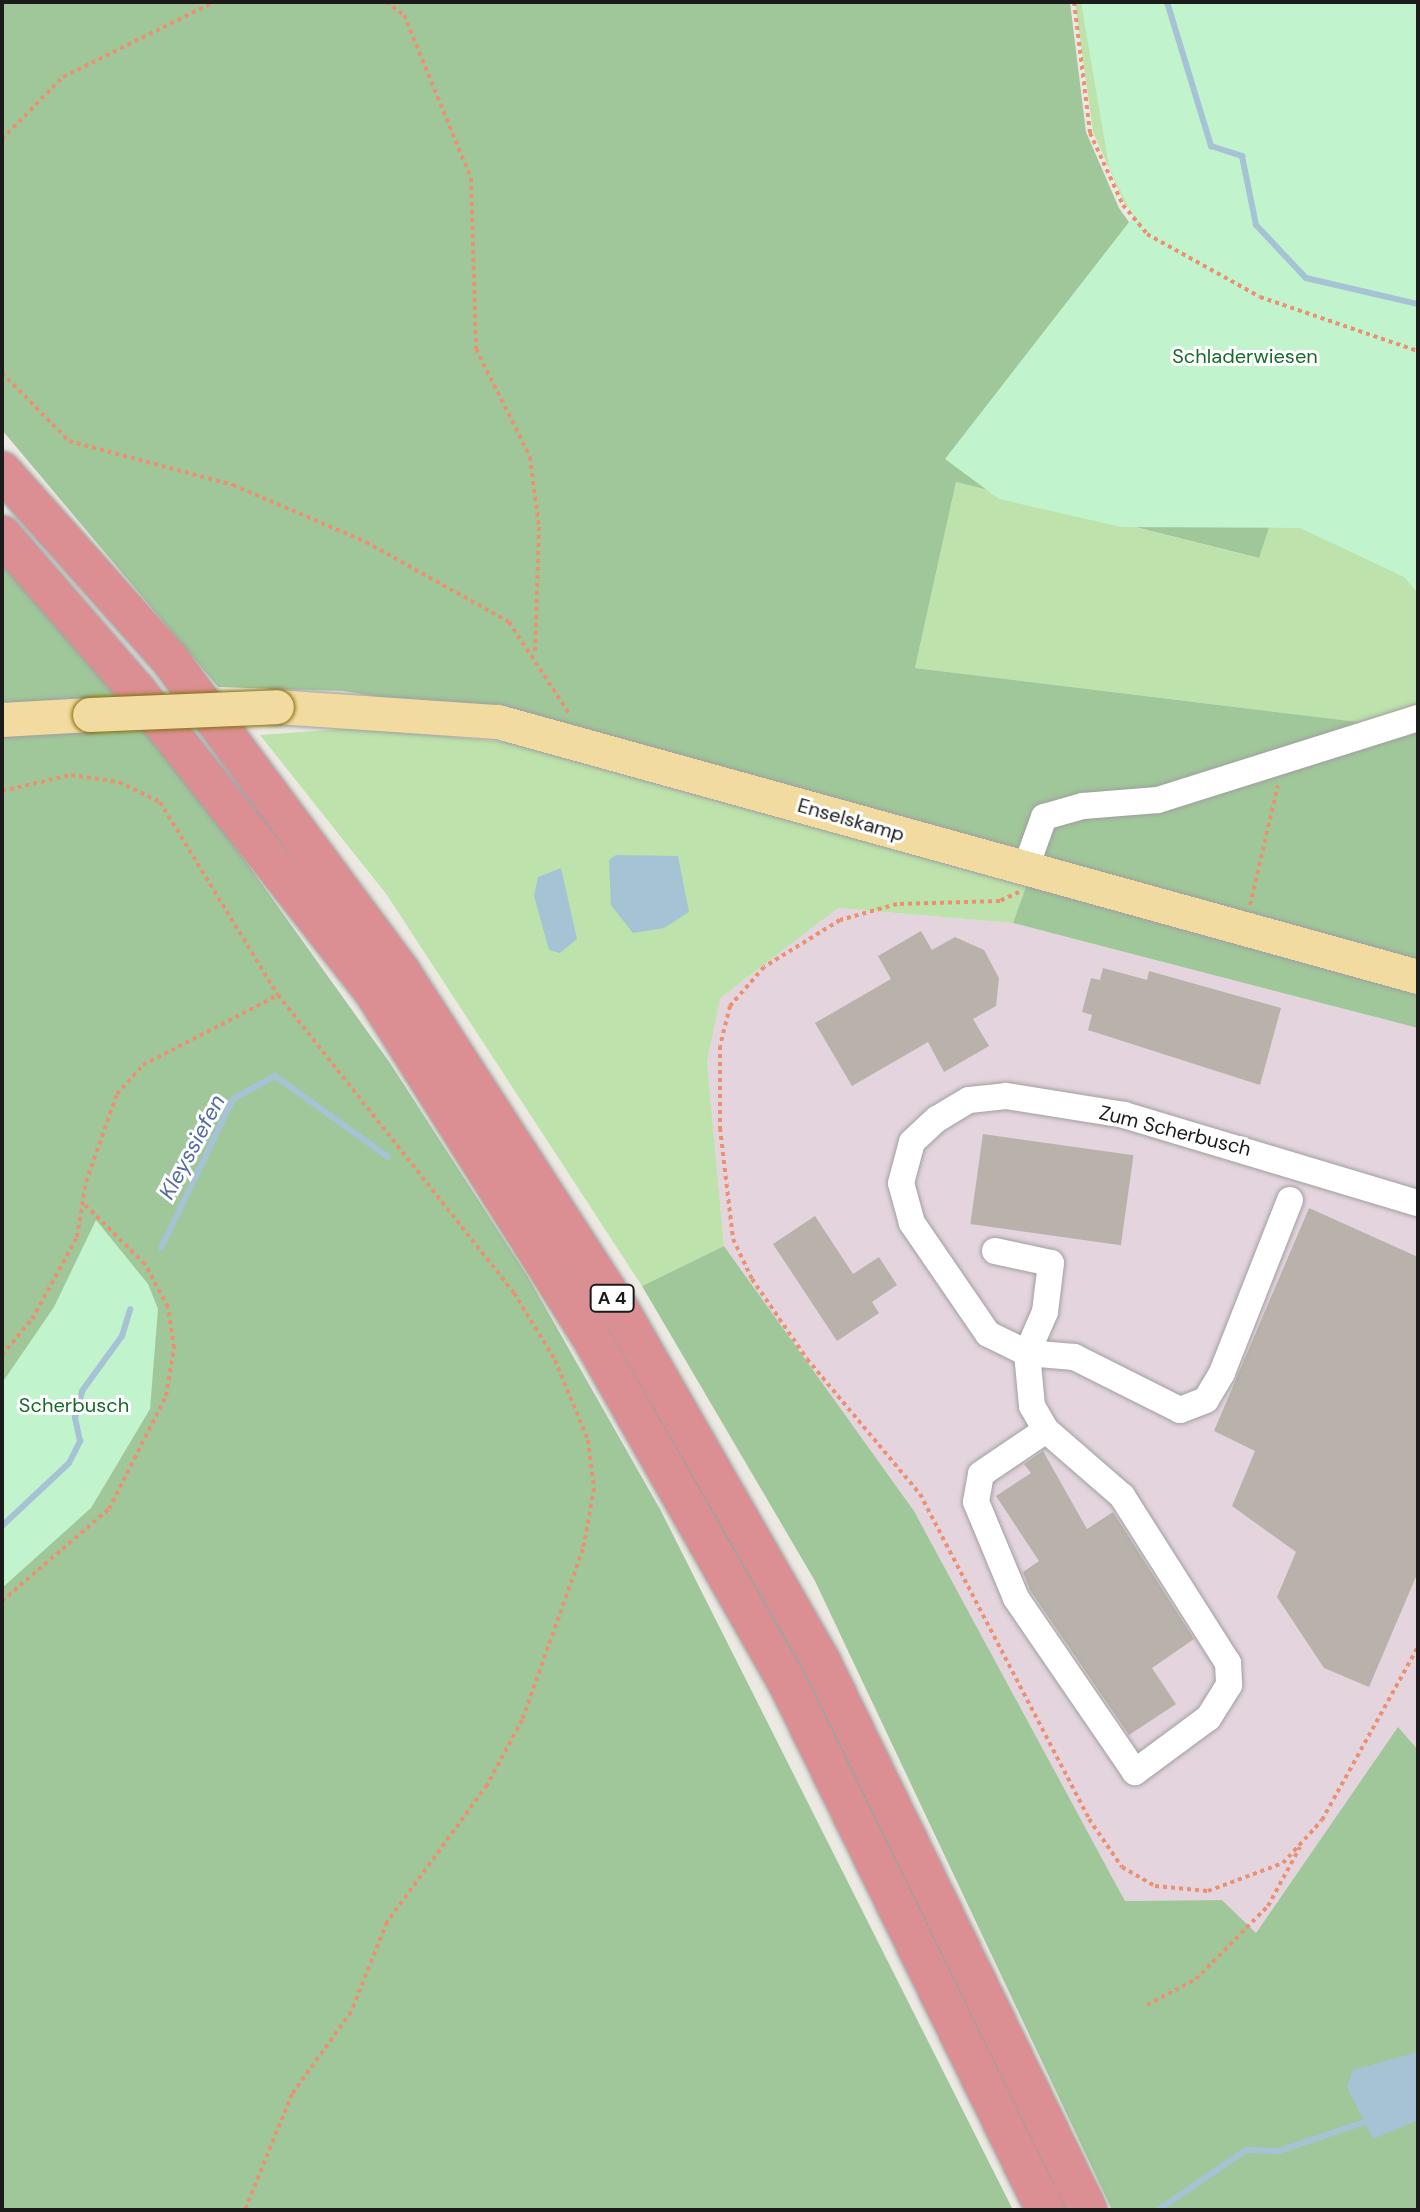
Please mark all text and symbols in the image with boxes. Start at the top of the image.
park label: Schladerwiesen [1172,344,1318,368]
street label: Enselskamp [795,793,907,847]
water label: Kleyssiefen [153,1090,231,1204]
street label: Zum Scherbusch [1097,1101,1253,1161]
road number: A 4 [588,1284,636,1312]
park label: Scherbusch [19,1393,129,1417]

